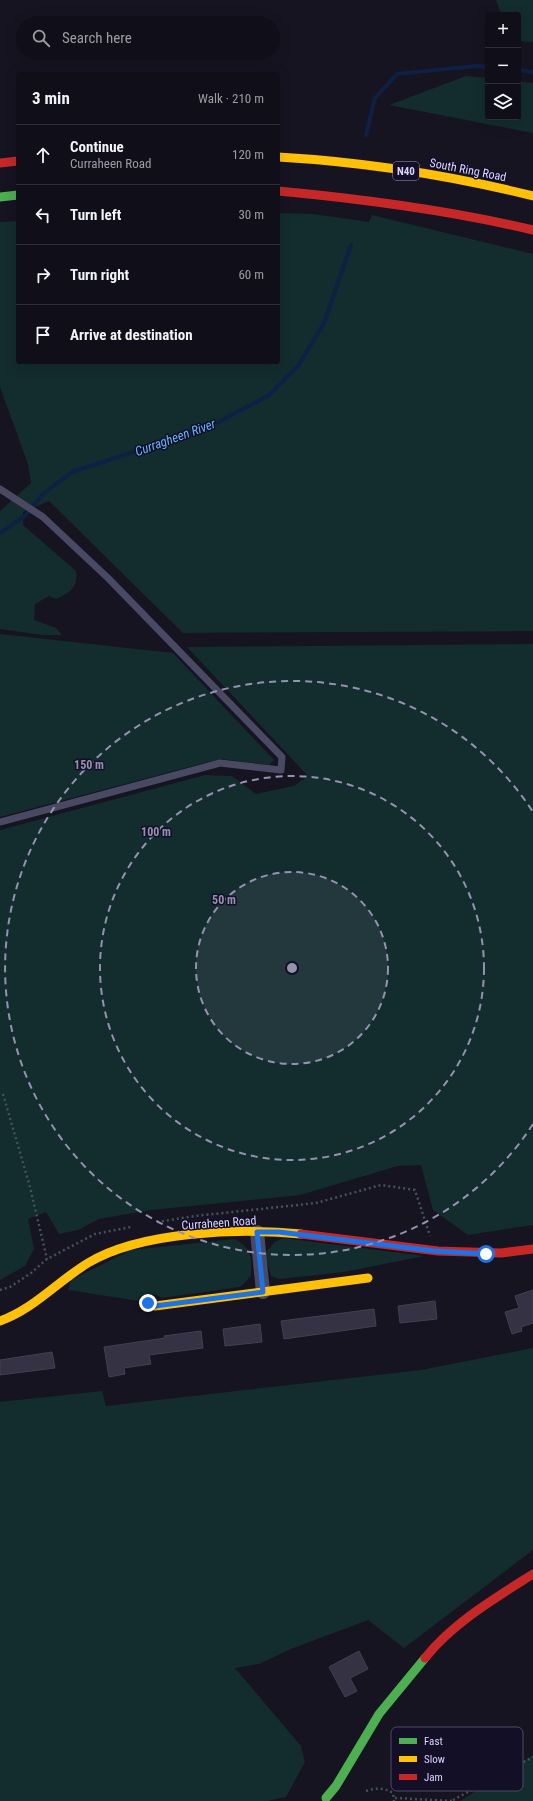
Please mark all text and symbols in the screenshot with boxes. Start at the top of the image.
map controls [485,12,521,120]
button: + [485,12,521,48]
search box [16,16,280,60]
icon: search [30,27,52,49]
text: Search here [62,29,132,47]
button: − [485,48,521,84]
button: layers [485,84,521,120]
text: 3 min [32,88,70,108]
text: Walk · 210 m [198,91,264,106]
text: Continue [70,138,124,156]
icon: ahead [32,144,54,166]
text: 120 m [232,147,264,162]
text: Curraheen Road [70,156,151,171]
street label: South Ring Road [428,156,508,184]
road number: N40 [393,162,419,180]
icon: left [32,204,54,226]
text: Turn left [70,206,121,224]
text: 30 m [238,207,264,222]
icon: right [32,264,54,286]
text: Turn right [70,266,129,284]
text: 60 m [238,267,264,282]
icon: arrive [32,324,54,346]
text: Arrive at destination [70,326,193,344]
water label: Curragheen River [133,416,219,459]
text: 150 m [74,758,104,772]
text: 100 m [141,825,171,839]
text: 50 m [212,893,236,907]
centre of rings [285,961,299,975]
street label: Curraheen Road [181,1213,257,1233]
route start [477,1245,495,1263]
route end [139,1294,157,1312]
legend [391,1727,523,1791]
text: Fast [424,1735,443,1748]
text: Slow [424,1753,445,1766]
text: Jam [424,1771,443,1784]

